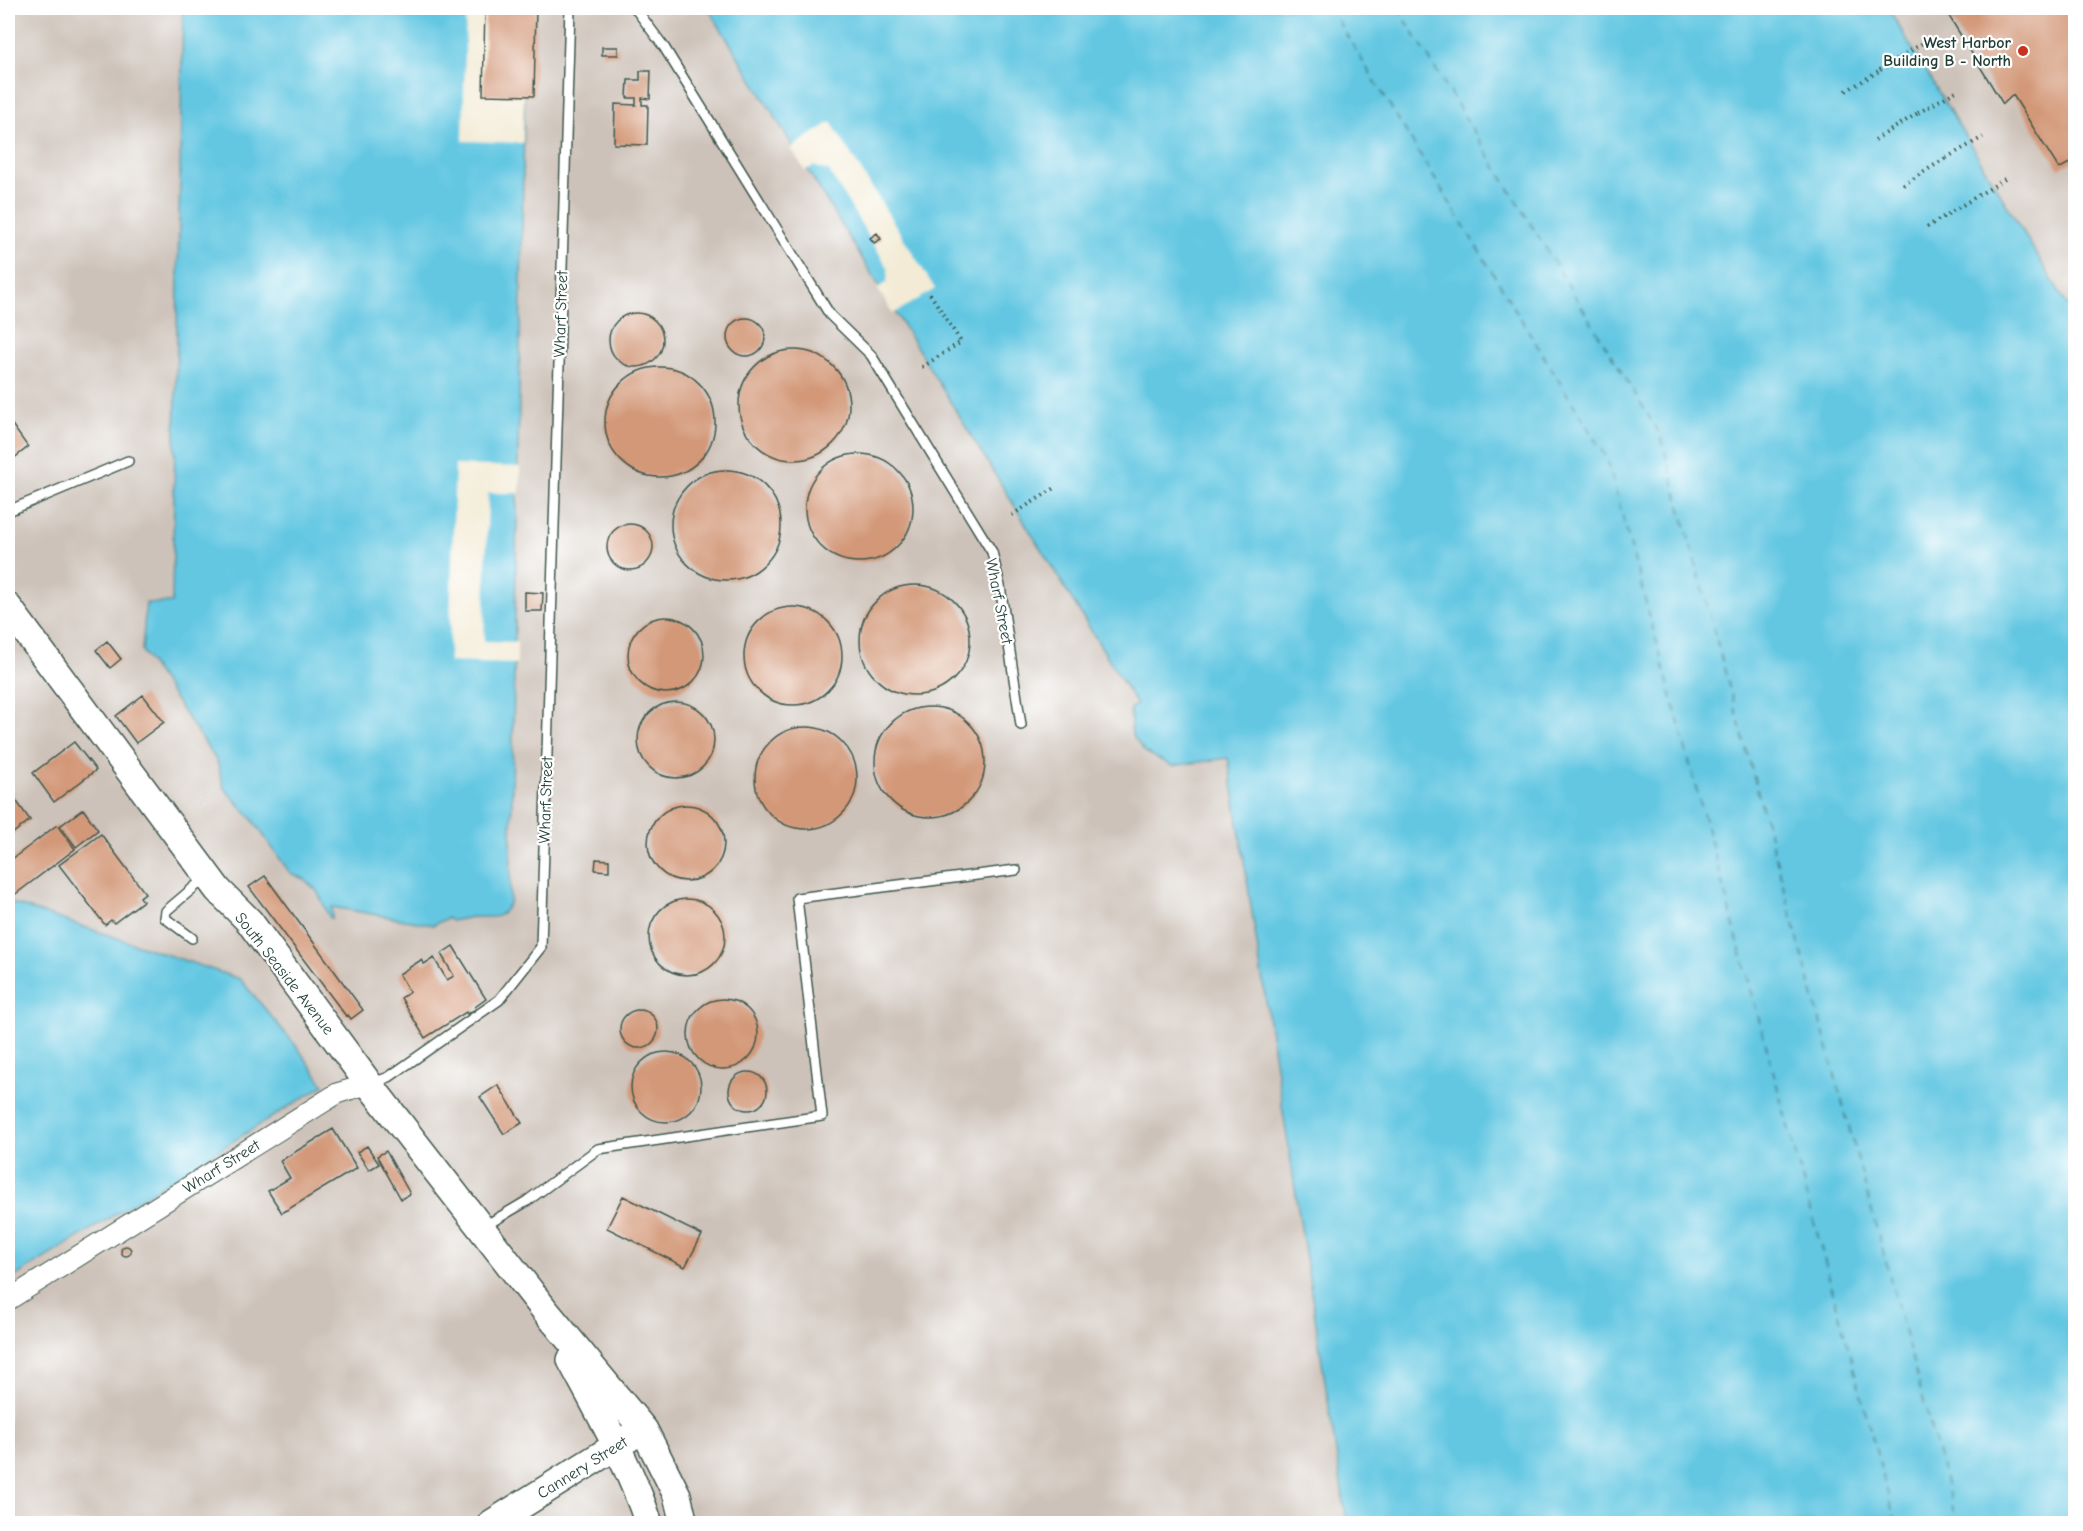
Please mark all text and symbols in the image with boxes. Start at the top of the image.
place label: West Harbor Building B - North [1883,34,2012,70]
marker: West Harbor Building B - North [2016,44,2030,58]
street label: Wharf Street [550,270,572,358]
street label: Wharf Street [982,557,1016,646]
street label: Wharf Street [535,756,557,844]
street label: South Seaside Avenue [231,909,337,1038]
street label: Wharf Street [180,1136,264,1198]
street label: Cannery Street [534,1433,631,1503]

